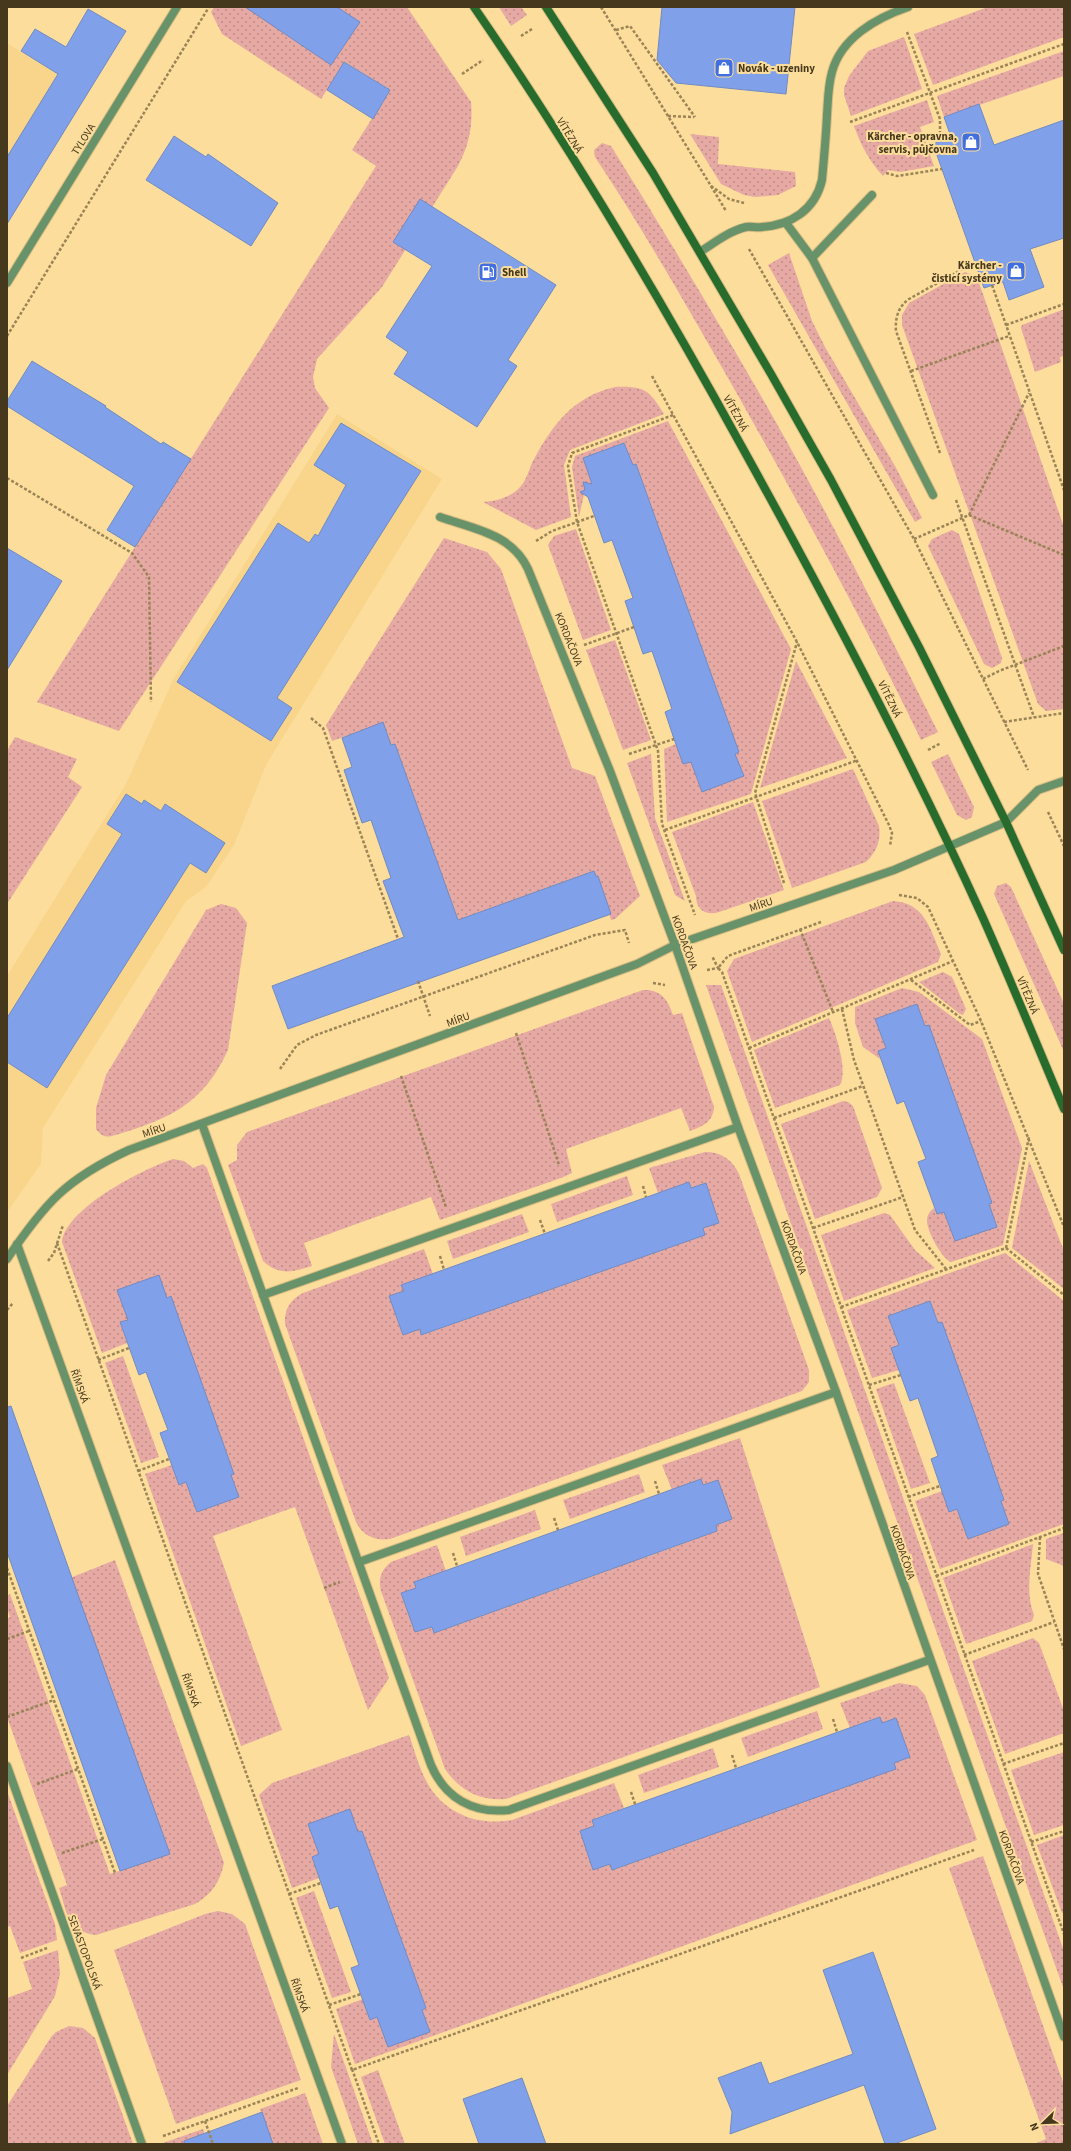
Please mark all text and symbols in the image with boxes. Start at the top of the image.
shop icon: Novák - uzeniny [713,57,735,79]
place label: Novák - uzeniny [738,61,815,76]
street label: VÍTĚZNÁ [553,115,586,156]
street label: TYLOVA [68,121,99,158]
place label: Kärcher - opravna, servis, půjčovna [867,129,957,157]
shop icon: Kärcher - opravna, servis, půjčovna [960,131,982,153]
place label: Kärcher - čisticí systémy [931,258,1002,286]
shop icon: Kärcher - čisticí systémy [1005,260,1027,282]
fuel station icon: Shell [477,261,499,283]
place label: Shell [502,265,527,280]
street label: VÍTĚZNÁ [719,392,752,434]
street label: KORDAČOVA [551,610,586,668]
street label: VÍTĚZNÁ [874,678,905,720]
street label: MÍRU [747,893,775,916]
street label: KORDAČOVA [668,913,701,971]
street label: VÍTĚZNÁ [1013,974,1042,1016]
street label: MÍRU [444,1008,472,1031]
street label: MÍRU [140,1119,168,1142]
street label: KORDAČOVA [777,1218,810,1276]
street label: ŘÍMSKÁ [66,1367,93,1405]
street label: KORDAČOVA [886,1523,919,1582]
street label: ŘÍMSKÁ [177,1671,204,1709]
street label: KORDAČOVA [995,1828,1028,1886]
street label: SEVASTOPOLSKÁ [64,1913,105,1992]
street label: ŘÍMSKÁ [286,1976,313,2014]
north arrow [1023,2103,1063,2143]
text: N [1026,2120,1043,2133]

